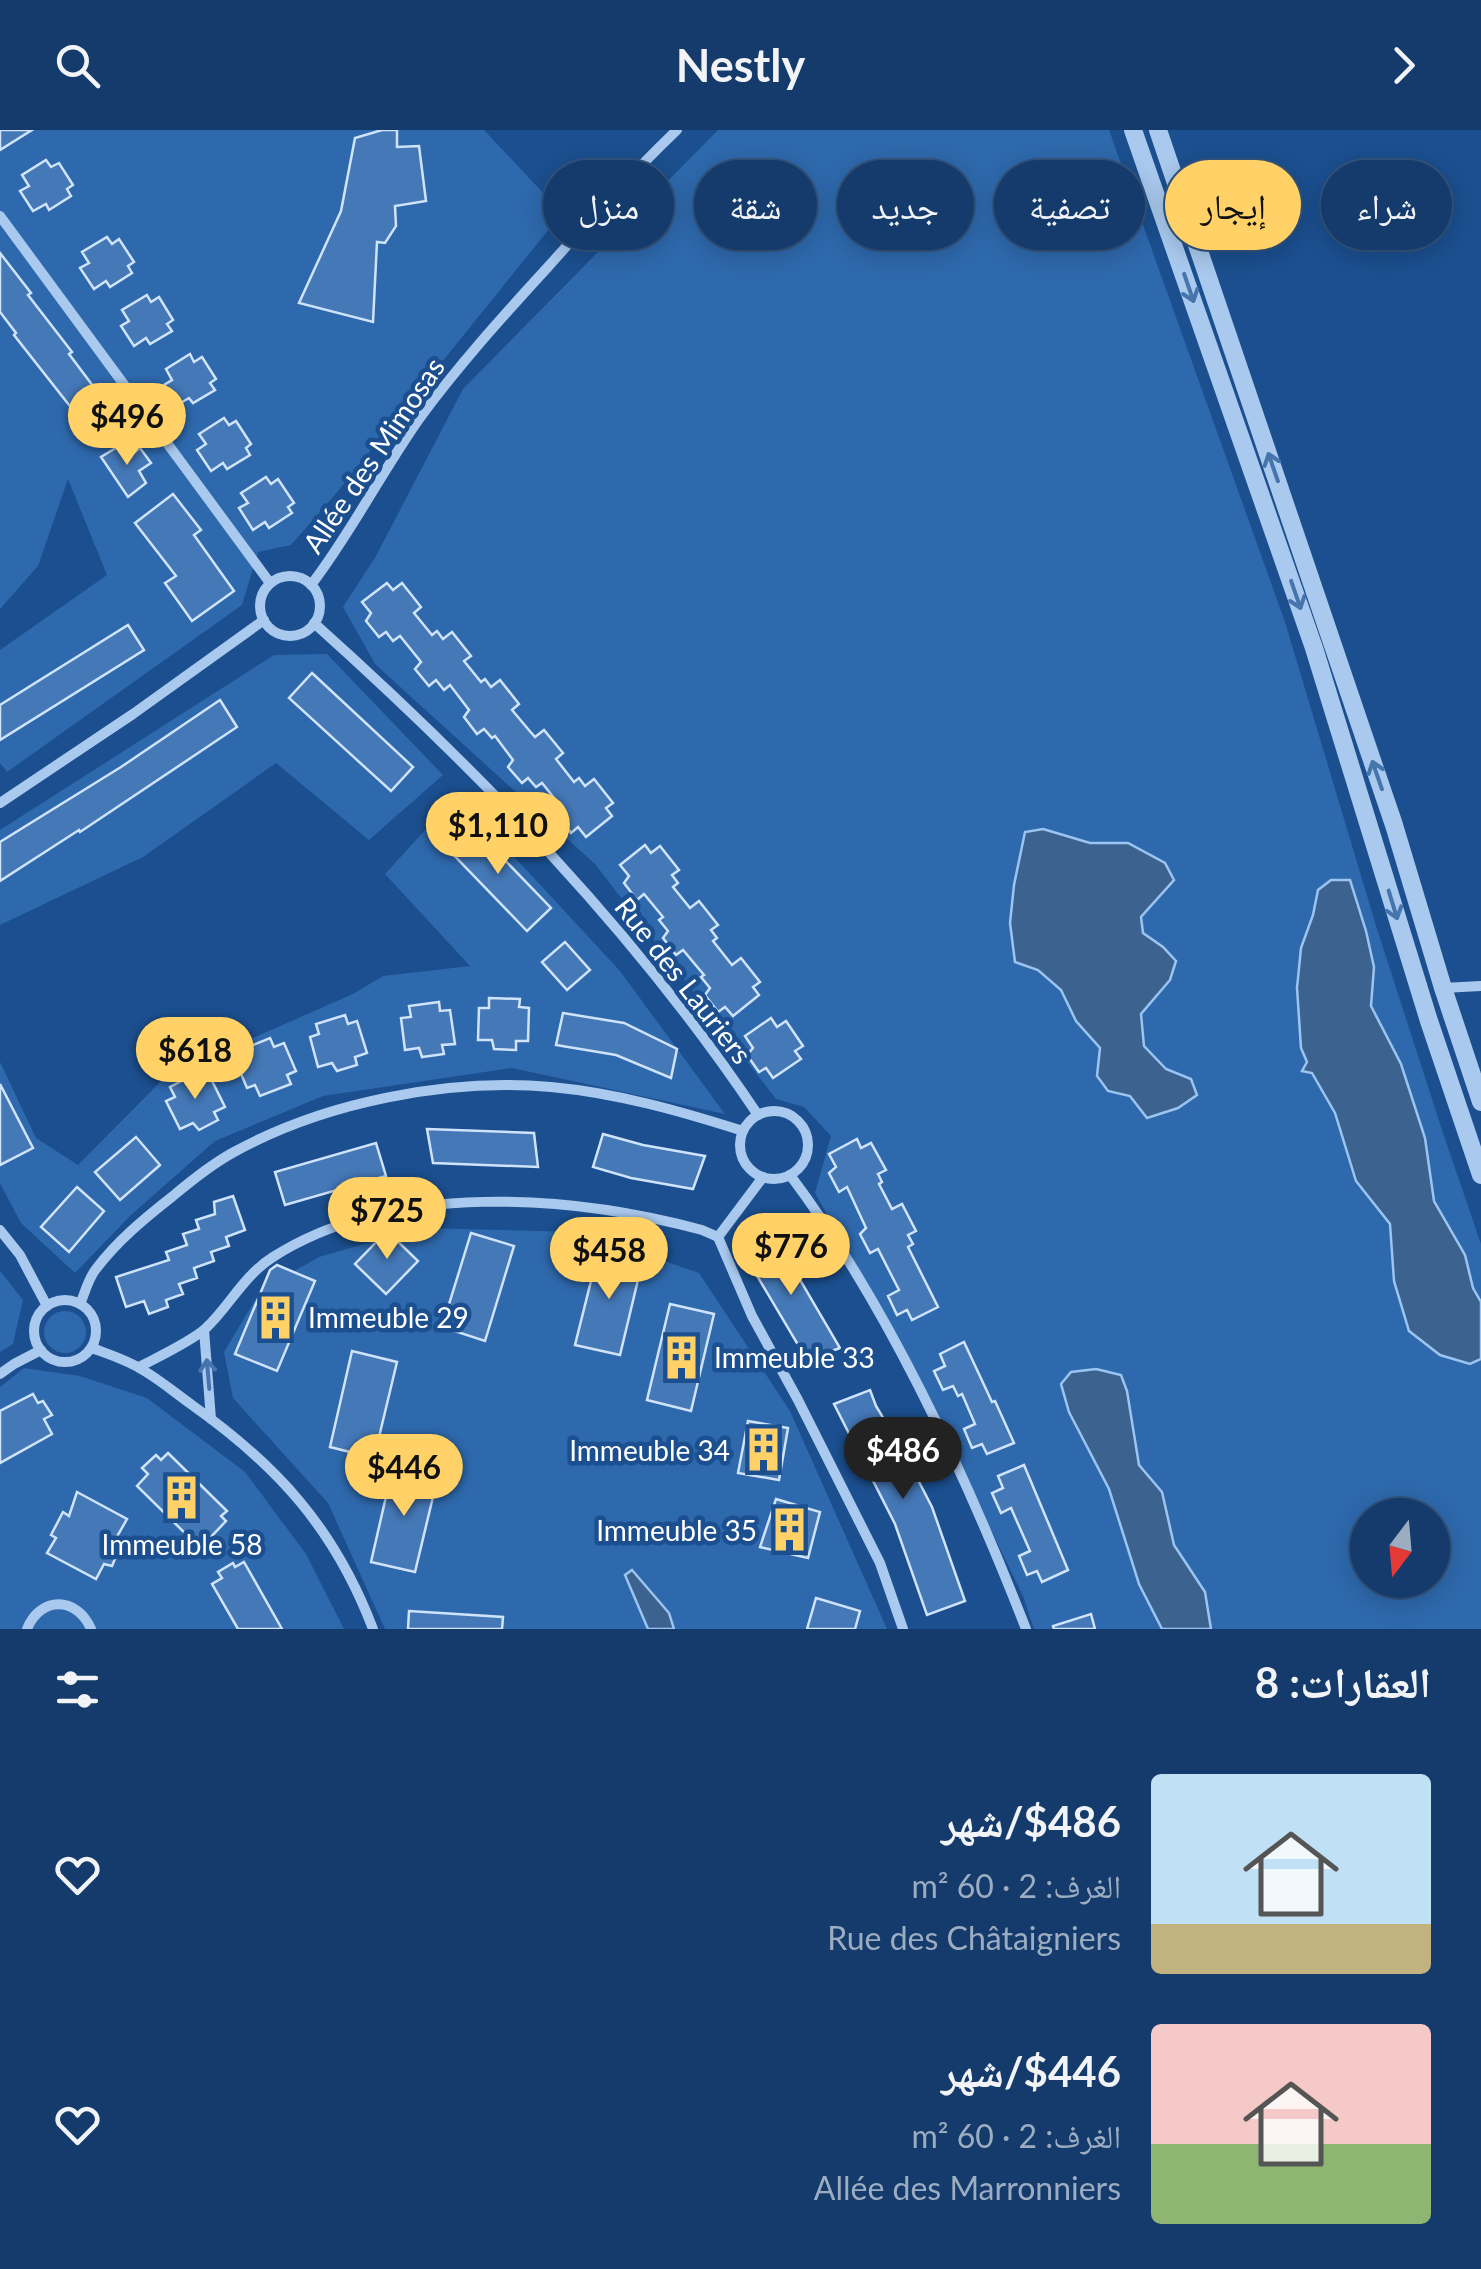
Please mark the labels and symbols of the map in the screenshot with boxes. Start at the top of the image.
one-way arrow [1181,271,1199,302]
street label: Allée des Mimosas [295,351,451,559]
pin: $496 [68,383,186,468]
one-way arrow [1262,452,1280,484]
one-way arrow [1288,578,1306,610]
one-way arrow [1367,761,1385,792]
pin: $1,110 [417,792,579,877]
one-way arrow [1385,889,1403,920]
street label: Rue des Lauriers [608,890,760,1070]
pin: $618 [136,1017,254,1102]
pin: $725 [328,1177,446,1262]
pin: $776 [732,1213,850,1298]
pin: $458 [550,1217,668,1302]
building icon: Immeuble 29 [251,1293,299,1341]
place label: Immeuble 29 [308,1300,469,1334]
building icon: Immeuble 33 [657,1333,705,1381]
place label: Immeuble 33 [714,1340,875,1374]
one-way arrow [198,1359,217,1391]
pin: $486 [844,1417,962,1502]
building icon: Immeuble 34 [739,1426,787,1474]
place label: Immeuble 34 [569,1433,730,1467]
pin: $446 [345,1434,463,1519]
building icon: Immeuble 58 [158,1474,206,1522]
north arrow [1350,1498,1450,1598]
building icon: Immeuble 35 [766,1506,814,1554]
place label: Immeuble 35 [596,1513,757,1547]
place label: Immeuble 58 [102,1527,262,1561]

